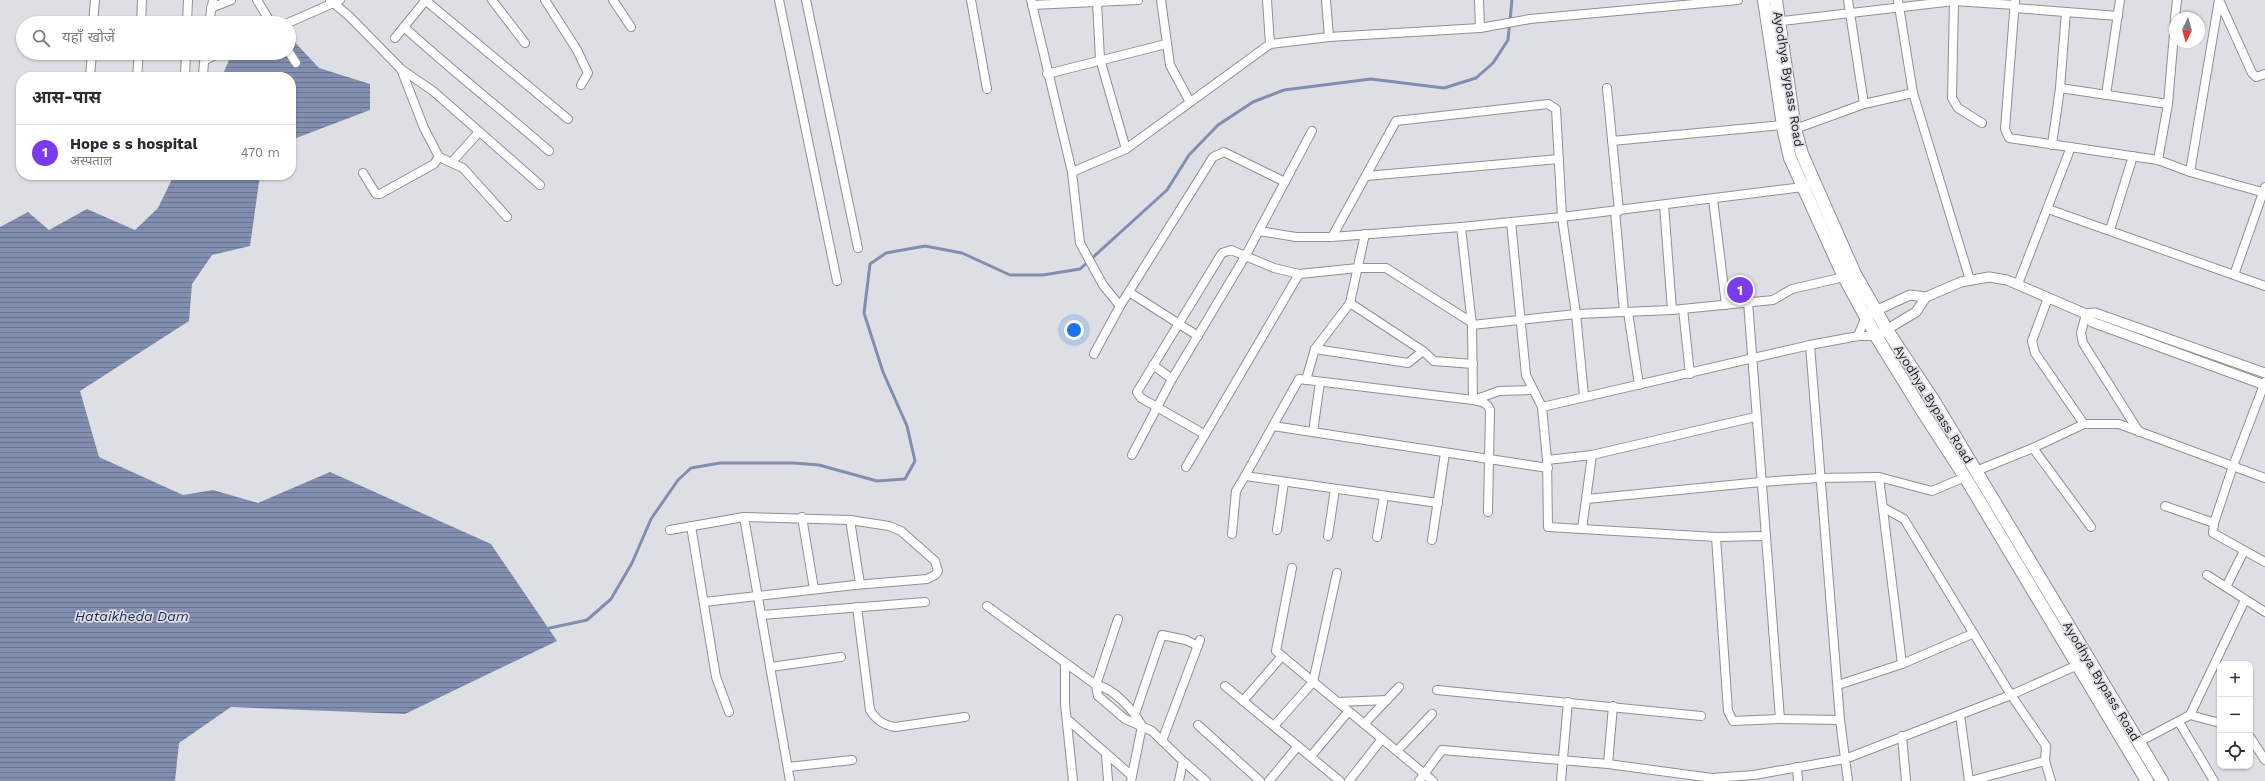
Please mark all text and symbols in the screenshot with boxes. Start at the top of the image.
street label: Ayodhya Bypass Road [1770,10,1807,148]
north arrow [2169,12,2205,48]
search box [16,16,296,60]
icon: search [30,27,52,49]
text: यहाँ खोजें [62,28,115,46]
text: आस-पास [32,87,101,107]
text: Hope s s hospital [70,135,197,153]
text: 1 [42,145,48,160]
text: 470 m [241,145,280,160]
text: अस्पताल [70,153,112,168]
pin: 1 [1727,275,1753,305]
your location [1064,320,1084,340]
street label: Ayodhya Bypass Road [1891,342,1976,466]
water label: Hataikheda Dam [75,608,189,624]
street label: Ayodhya Bypass Road [2060,619,2143,744]
map controls [2217,661,2253,769]
button: + [2217,661,2253,697]
button: − [2217,697,2253,733]
button: locate [2217,733,2253,769]

